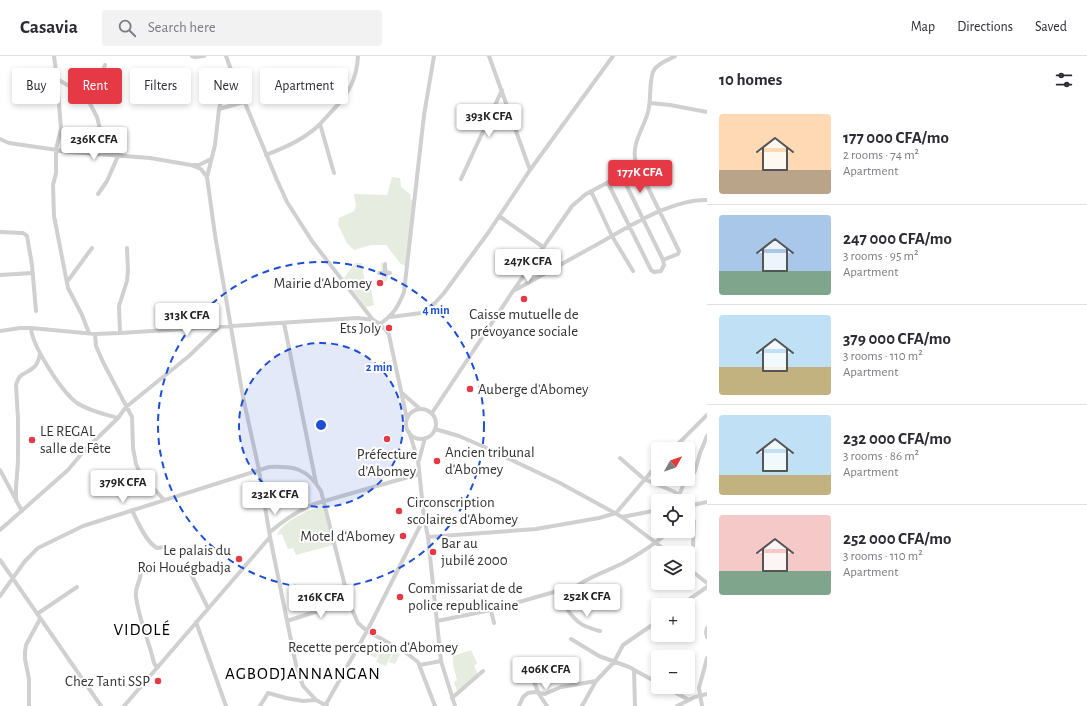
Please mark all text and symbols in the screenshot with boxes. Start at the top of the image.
search box [102,10,382,46]
icon: search [116,17,138,39]
text: Casavia [20,18,78,37]
text: Search here [148,20,216,35]
text: Map [911,20,935,34]
text: Directions [957,20,1013,34]
text: Saved [1035,20,1067,34]
chip: Buy [12,68,60,104]
chip: Rent [68,68,122,104]
chip: Filters [130,68,191,104]
chip: New [199,68,252,104]
chip: Apartment [260,68,348,104]
icon: filters [1053,69,1075,91]
text: 10 homes [719,71,782,88]
pin: 393K CFA [448,104,530,138]
text: 393K CFA [465,110,513,123]
pin: 236K CFA [53,127,135,161]
text: 177 000 CFA/mo [843,129,949,146]
icon: home [751,130,799,178]
text: 236K CFA [70,133,118,146]
text: 2 rooms · 74 m² [843,149,919,162]
pin: 177K CFA [599,160,681,194]
text: Apartment [843,165,898,178]
text: 177K CFA [617,166,663,179]
text: 247 000 CFA/mo [843,230,952,247]
icon: home [751,231,799,279]
pin: 247K CFA [487,249,569,283]
text: 3 rooms · 95 m² [843,250,918,263]
text: 247K CFA [504,255,552,268]
text: Apartment [843,266,898,279]
place label: Mairie d'Abomey [274,276,373,291]
marker: Mairie d'Abomey [375,278,385,288]
marker: Caisse mutuelle de prévoyance sociale [519,294,529,304]
pin: 313K CFA [146,303,228,337]
text: 4 min [422,304,450,316]
place label: Caisse mutuelle de prévoyance sociale [469,307,579,339]
text: 313K CFA [164,309,210,322]
place label: Ets Joly [339,321,382,336]
marker: Ets Joly [384,323,394,333]
text: 379 000 CFA/mo [843,330,951,347]
icon: home [751,331,799,379]
text: 3 rooms · 110 m² [843,350,923,363]
text: 2 min [366,361,392,373]
text: Apartment [843,366,898,379]
place label: Auberge d'Abomey [478,382,589,397]
marker: Auberge d'Abomey [465,384,475,394]
centre of rings [314,418,328,432]
place label: LE REGAL salle de Fête [40,424,111,456]
text: 232 000 CFA/mo [843,430,951,447]
icon: home [751,431,799,479]
marker: Préfecture d’Abomey [382,434,392,444]
marker: LE REGAL salle de Fête [27,435,37,445]
north arrow [651,442,695,486]
map controls [651,442,695,694]
place label: Ancien tribunal d'Abomey [445,445,535,477]
place label: Préfecture d’Abomey [357,447,417,479]
text: 3 rooms · 86 m² [843,450,919,463]
marker: Ancien tribunal d'Abomey [432,456,442,466]
text: Apartment [843,466,898,479]
pin: 379K CFA [82,470,164,504]
text: 379K CFA [99,476,147,489]
pin: 232K CFA [234,482,316,516]
text: 232K CFA [251,488,299,501]
button: locate [651,494,695,538]
place label: Circonscription scolaires d'Abomey [407,495,519,527]
marker: Circonscription scolaires d'Abomey [394,506,404,516]
place label: Motel d'Abomey [300,529,396,544]
text: 252 000 CFA/mo [843,530,951,547]
marker: Motel d'Abomey [398,531,408,541]
icon: home [751,531,799,579]
place label: Bar au jubilé 2000 [441,536,508,568]
place label: Le palais du Roi Houégbadja [137,543,231,575]
button: layers [651,546,695,590]
marker: Bar au jubilé 2000 [428,547,438,557]
text: 3 rooms · 110 m² [843,550,923,563]
marker: Le palais du Roi Houégbadja [234,554,244,564]
text: Apartment [843,566,898,579]
place label: Commissariat de de police republicaine [408,581,523,613]
pin: 252K CFA [546,584,628,618]
pin: 216K CFA [280,585,362,619]
text: 252K CFA [563,590,611,603]
text: 216K CFA [298,591,344,604]
marker: Commissariat de de police republicaine [395,592,405,602]
button: + [651,598,695,642]
district label: VIDOLÉ [113,620,171,638]
marker: Recette perception d'Abomey [368,627,378,637]
place label: Recette perception d'Abomey [288,640,459,655]
button: − [651,650,695,694]
pin: 406K CFA [505,657,587,691]
text: 406K CFA [521,663,571,676]
district label: AGBODJANNANGAN [225,665,381,682]
place label: Chez Tanti SSP [65,674,150,689]
marker: Chez Tanti SSP [153,676,163,686]

